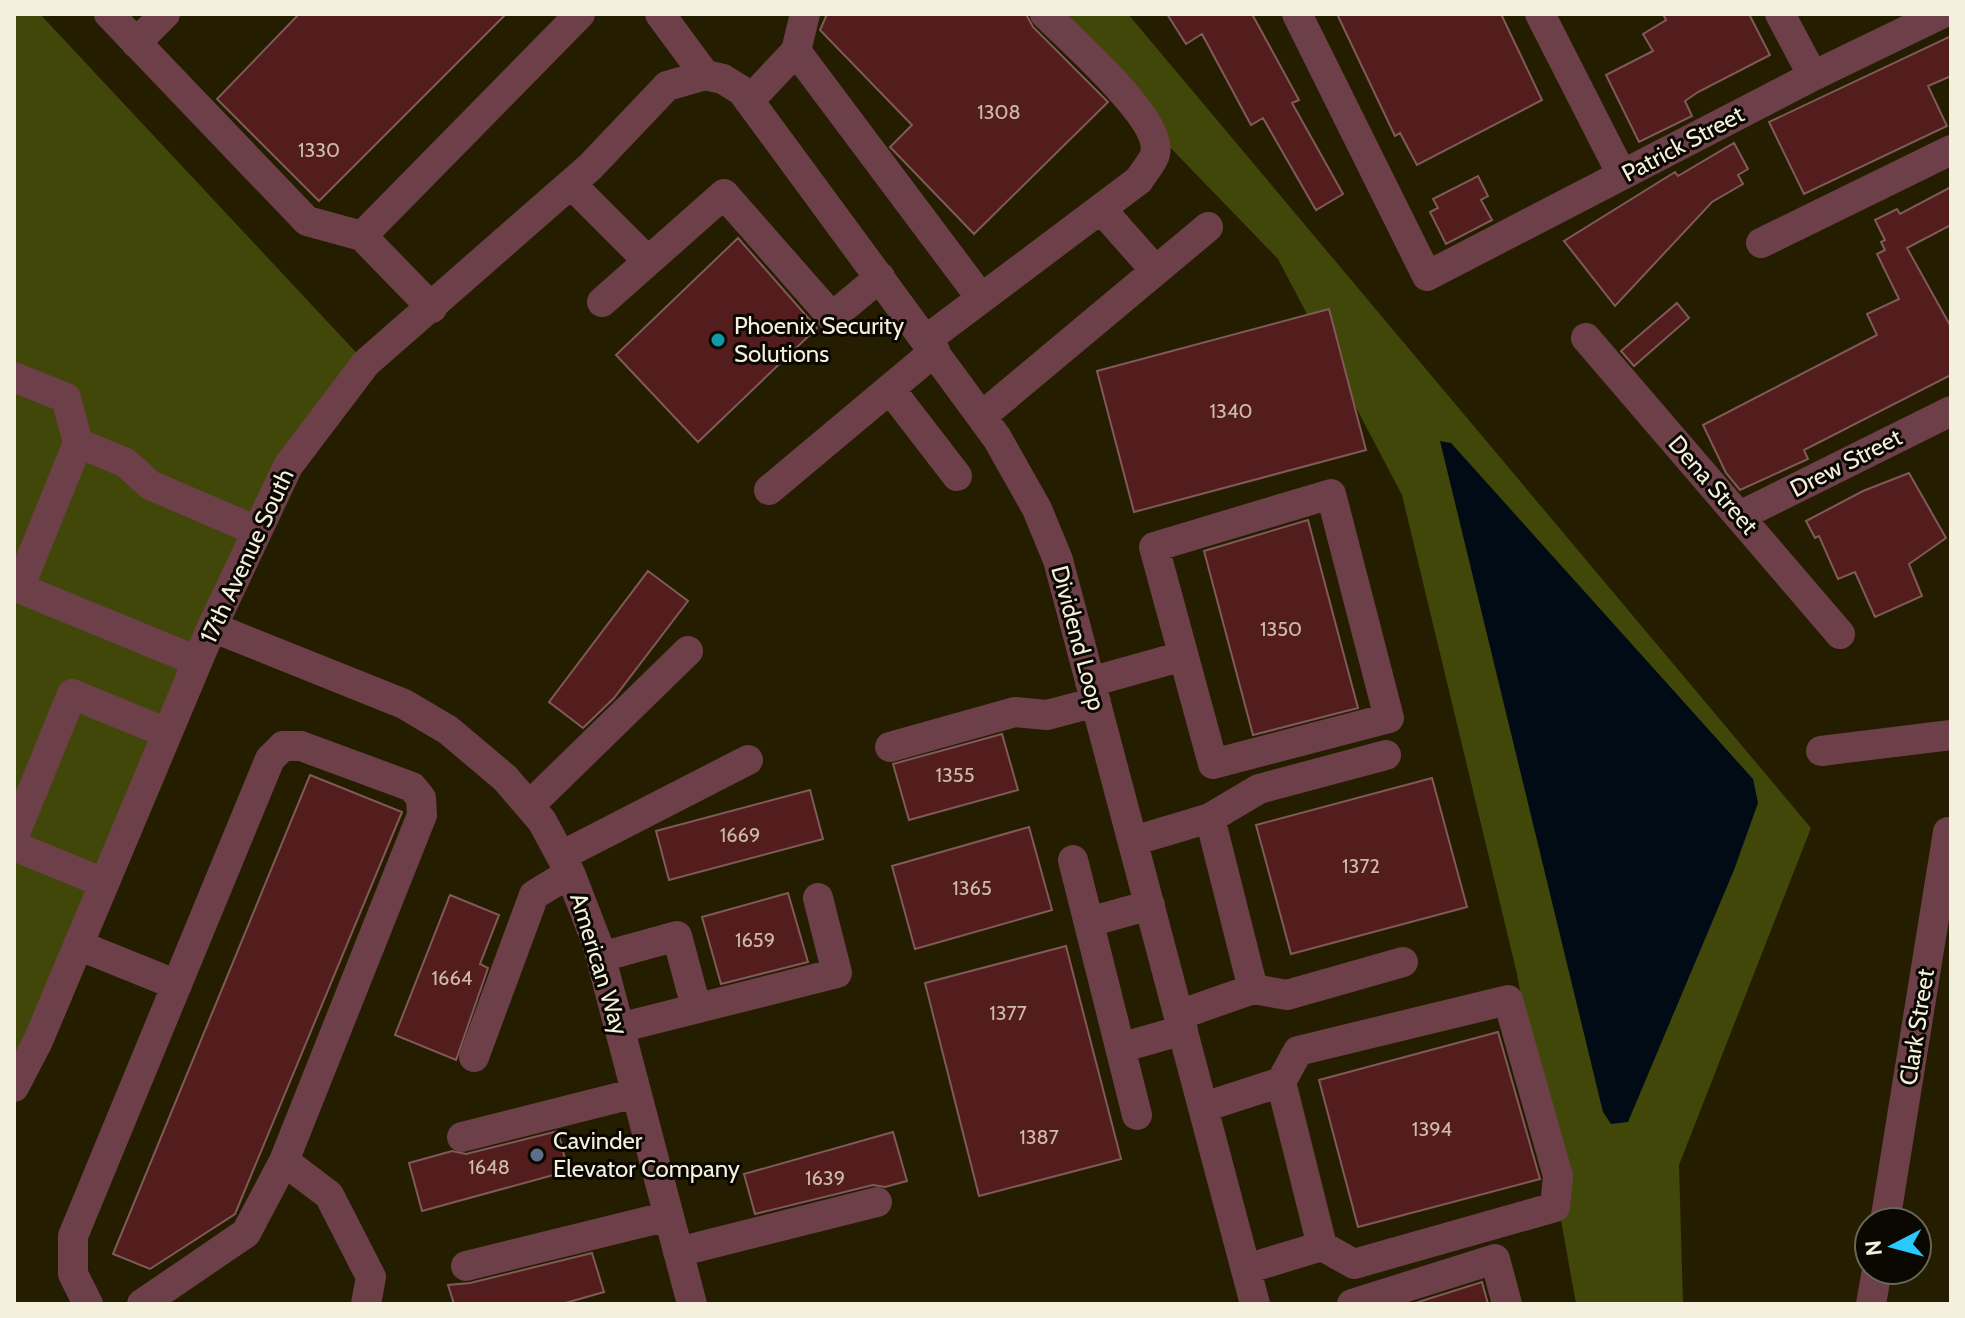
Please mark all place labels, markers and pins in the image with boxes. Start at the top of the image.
place label: Phoenix Security Solutions [734,311,904,368]
marker: Phoenix Security Solutions [709,331,727,349]
place label: Cavinder Elevator Company [553,1126,740,1183]
marker: Cavinder Elevator Company [528,1146,546,1164]

